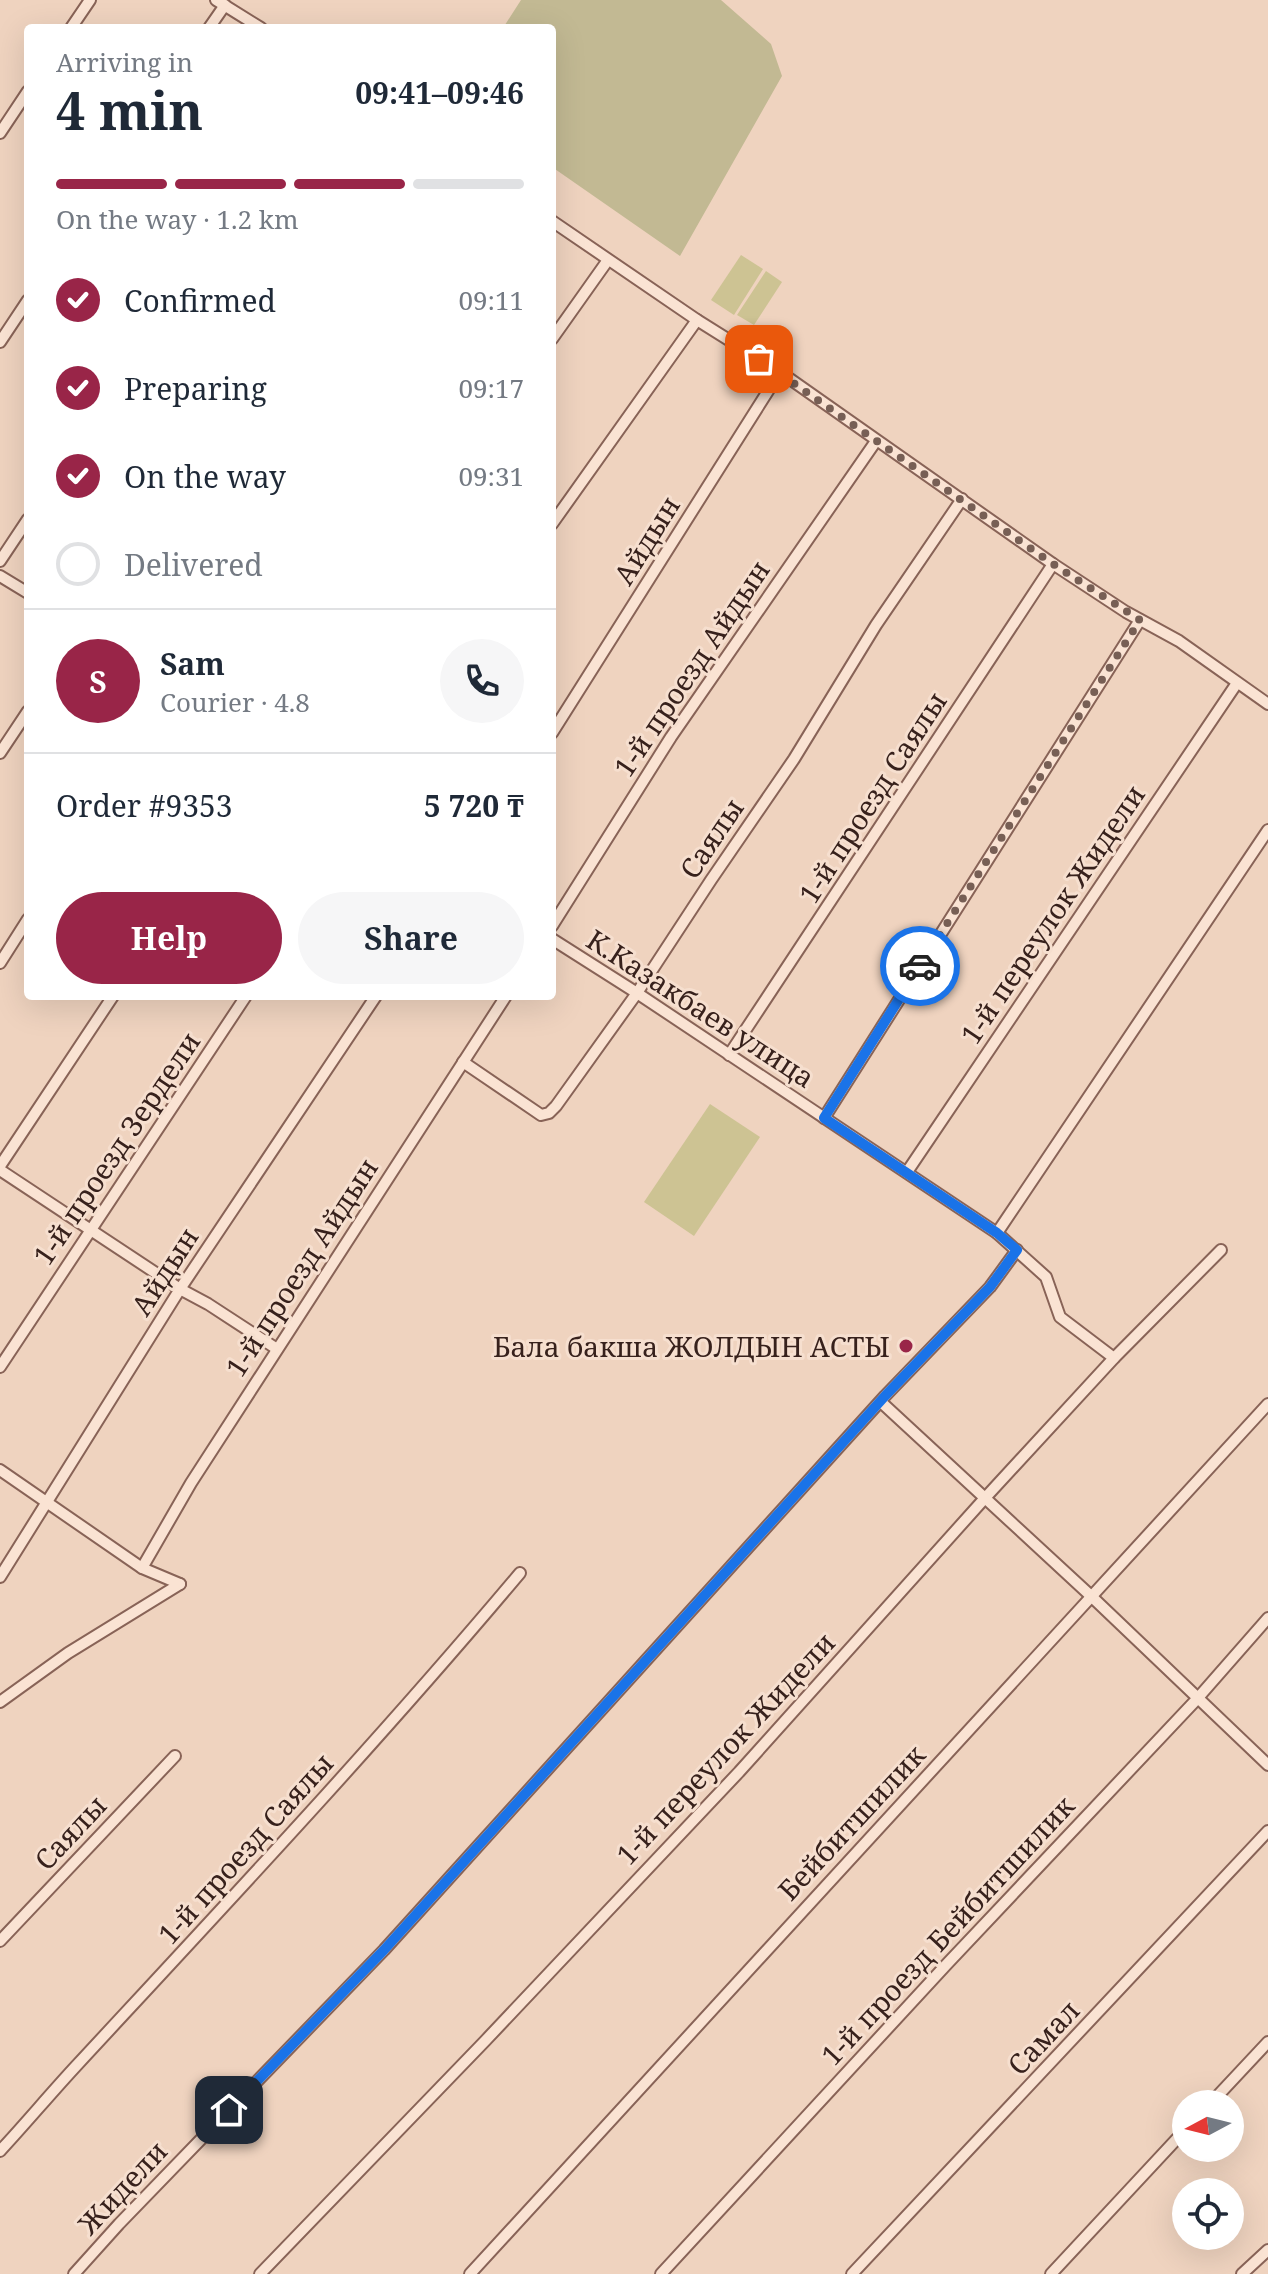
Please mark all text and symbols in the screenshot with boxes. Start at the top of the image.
text: Arriving in [56,44,193,80]
text: 09:41–09:46 [355,72,524,113]
text: 4 min [56,74,203,145]
text: On the way · 1.2 km [56,201,299,237]
icon: check [56,278,100,322]
text: Confirmed [124,280,276,321]
text: 09:11 [458,282,524,318]
pin [725,325,793,393]
icon: bag [737,337,781,381]
icon: check [56,366,100,410]
text: Preparing [124,368,267,409]
text: 09:17 [458,370,524,406]
icon: check [56,454,100,498]
text: On the way [124,456,286,497]
text: 09:31 [458,458,524,494]
street label: Айдын [604,489,688,591]
text: Delivered [124,544,263,585]
street label: 1-й проезд Айдын [604,552,778,784]
button: phone [440,639,524,723]
text: Sam [160,643,225,684]
text: S [89,661,107,702]
text: Courier · 4.8 [160,684,310,720]
street label: 1-й проезд Саялы [789,684,955,910]
street label: 1-й переулок Жидели [951,777,1153,1051]
text: Order #9353 [56,785,233,826]
text: 5 720 ₸ [424,785,524,826]
street label: Саялы [670,790,752,886]
button: Help [56,892,282,984]
button: Share [298,892,524,984]
street label: К.Казакбаев улица [580,920,822,1096]
courier [880,926,960,1006]
icon: car [898,944,942,988]
street label: 1-й проезд Зердели [24,1024,208,1272]
street label: 1-й проезд Айдын [216,1150,386,1384]
street label: Айдын [121,1220,207,1322]
place label: Бала бакша ЖОЛДЫН АСТЫ [493,1327,890,1365]
marker: Бала бакша ЖОЛДЫН АСТЫ [897,1337,915,1355]
street label: 1-й переулок Жидели [607,1624,843,1872]
street label: Бейбитшилик [769,1736,933,1908]
street label: 1-й проезд Саялы [149,1744,341,1952]
street label: Саялы [26,1786,114,1878]
street label: 1-й проезд Бейбитшилик [812,1787,1082,2073]
street label: Самал [999,1991,1087,2083]
pin [195,2076,263,2144]
icon: home [207,2088,251,2132]
north arrow [1172,2090,1244,2162]
map controls [1172,2090,1244,2250]
street label: Жидели [68,2132,175,2243]
button: locate [1172,2178,1244,2250]

